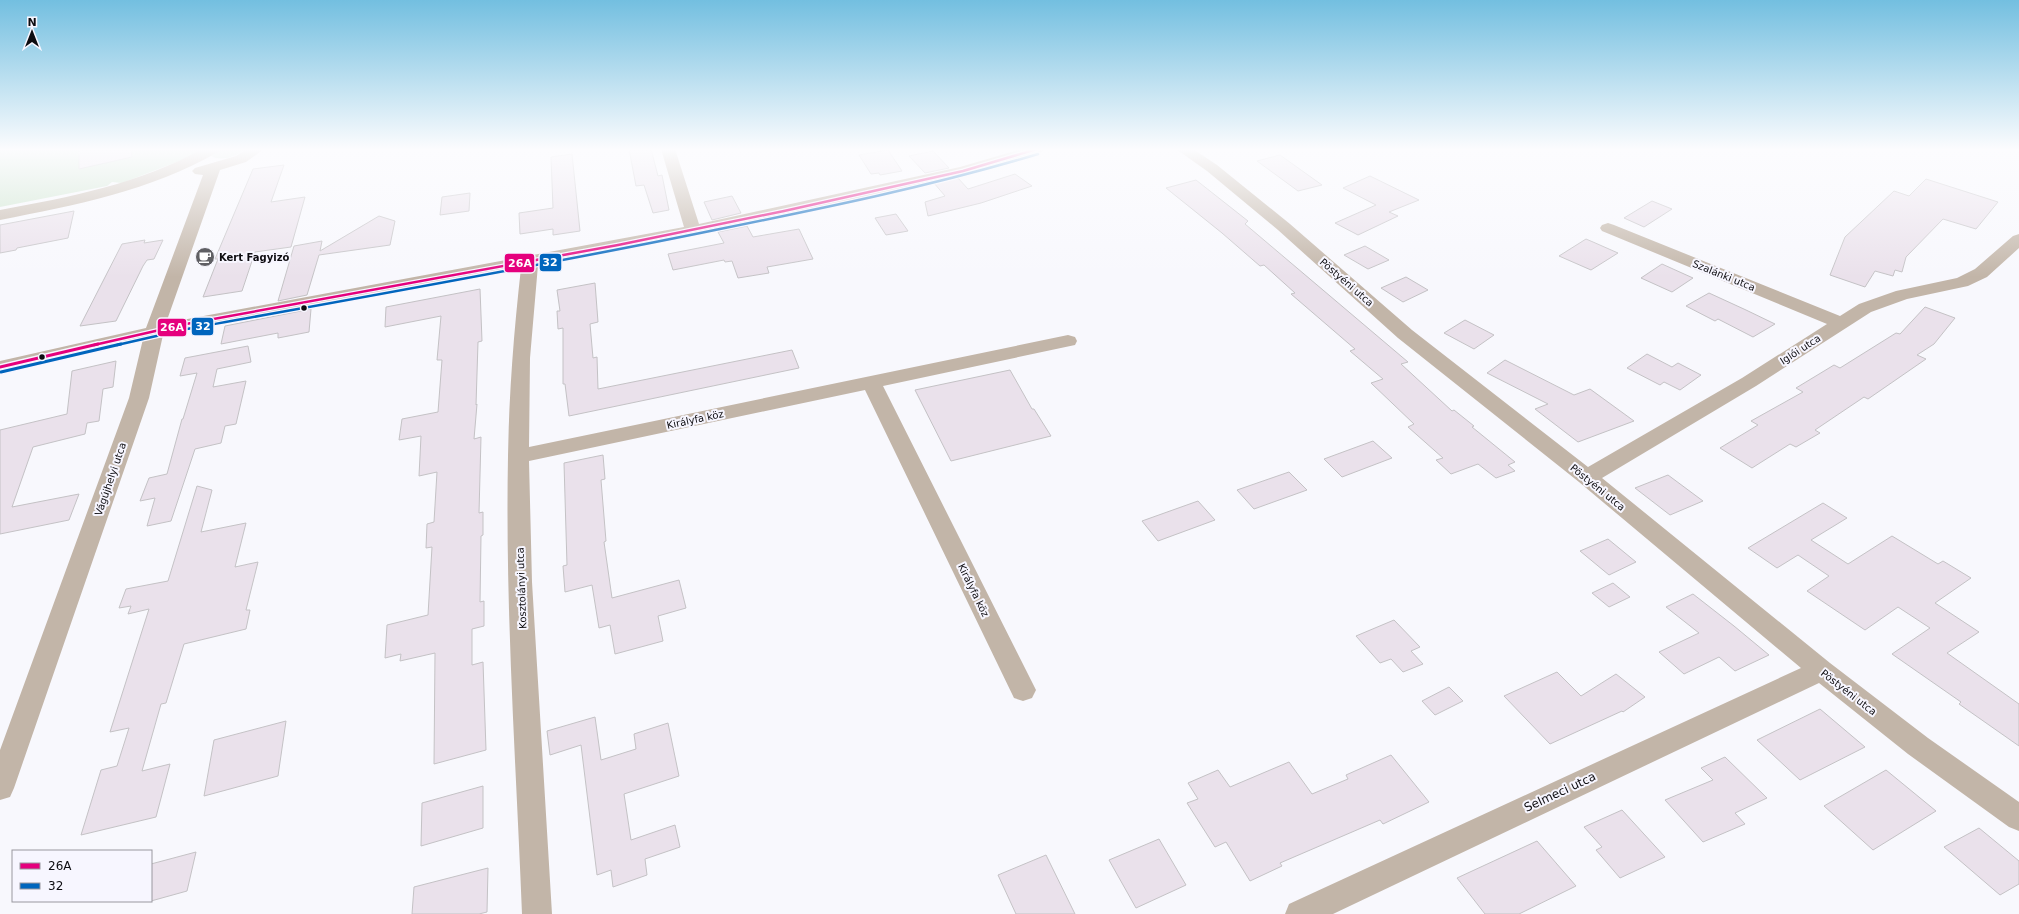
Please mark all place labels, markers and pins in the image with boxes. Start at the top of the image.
cafe icon: Kert Fagyizó [194,246,216,268]
place label: Kert Fagyizó [219,252,289,263]
unlabelled marker [299,303,309,313]
unlabelled marker [37,352,47,362]

